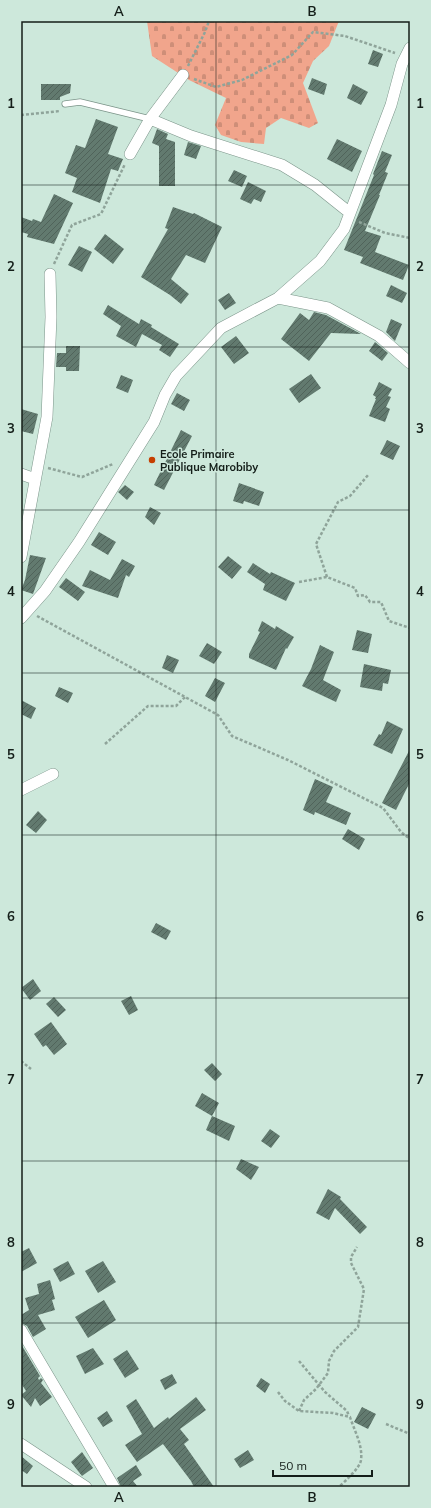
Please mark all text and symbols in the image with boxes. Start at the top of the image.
text: A [114,3,124,19]
text: B [308,3,317,19]
text: 1 [7,95,15,111]
text: 1 [416,95,424,111]
text: 2 [7,258,15,274]
text: 2 [416,258,424,274]
text: 3 [7,420,15,436]
text: 3 [416,420,424,436]
place label: Ecole Primaire Publique Marobiby [160,447,258,474]
marker: Ecole Primaire Publique Marobiby [147,455,157,465]
text: 4 [7,583,15,599]
text: 4 [416,583,424,599]
text: 5 [7,746,15,762]
text: 5 [416,746,424,762]
text: 6 [7,908,15,924]
text: 6 [416,908,424,924]
text: 7 [7,1071,15,1087]
text: 7 [416,1071,424,1087]
text: 8 [7,1234,15,1250]
text: 8 [416,1234,424,1250]
text: 9 [7,1396,15,1412]
text: 9 [416,1396,424,1412]
scale bar [273,1452,372,1478]
text: 50 m [279,1458,307,1473]
text: A [114,1489,124,1505]
text: B [308,1489,317,1505]

